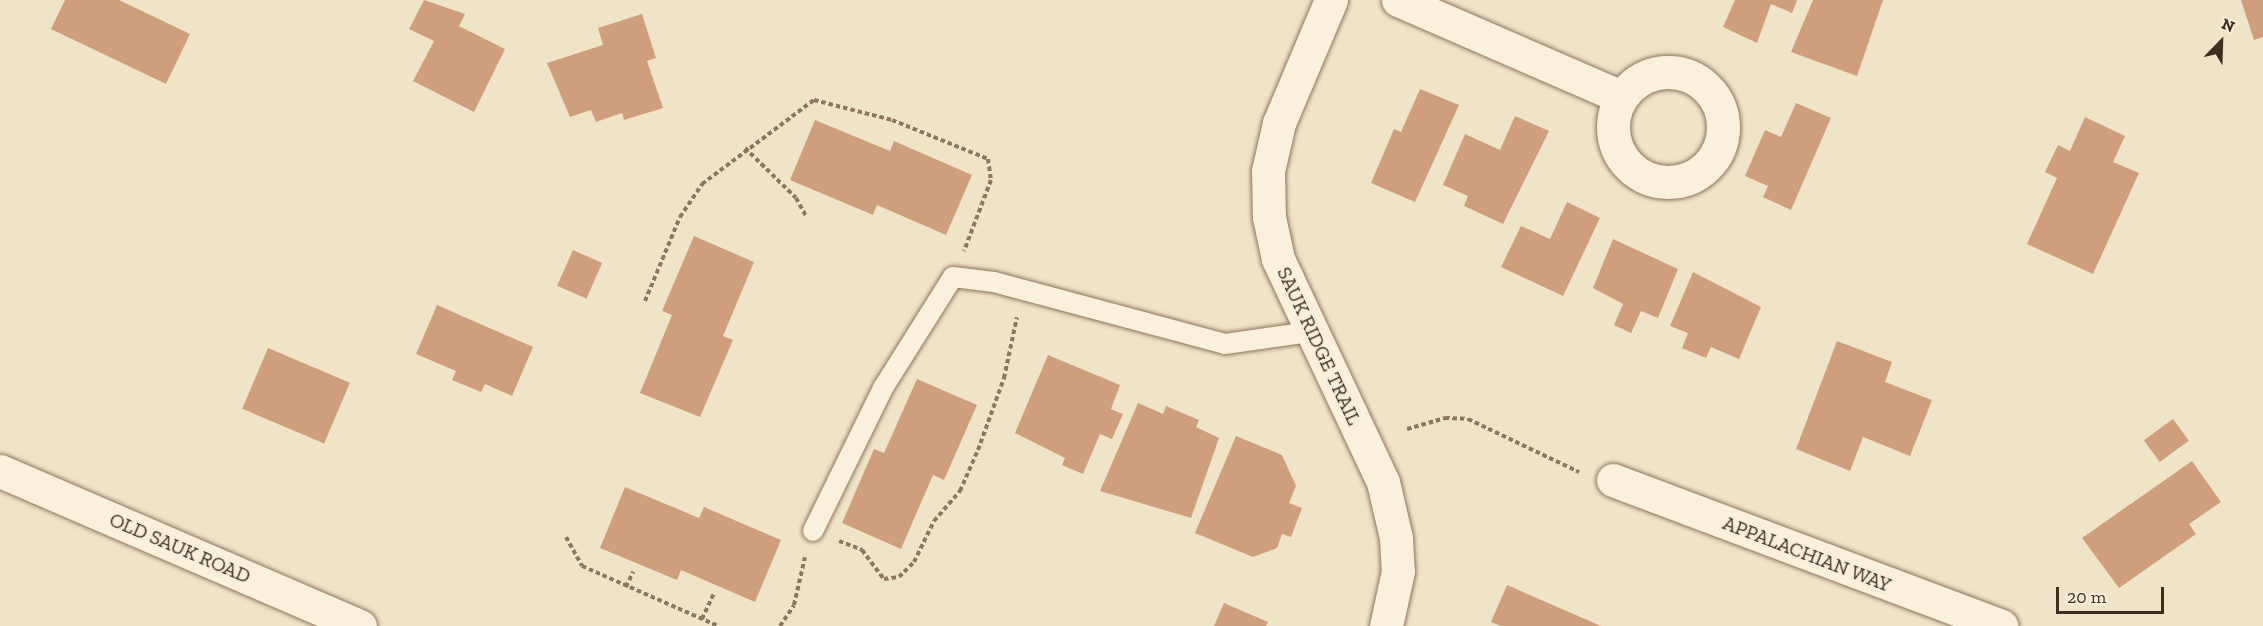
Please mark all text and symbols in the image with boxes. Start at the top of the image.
north arrow [2191,12,2251,72]
text: N [2219,14,2238,36]
street label: SAUK RIDGE TRAIL [1272,263,1366,429]
street label: OLD SAUK ROAD [106,507,254,589]
street label: APPALACHIAN WAY [1719,511,1895,597]
scale bar [2059,575,2167,613]
text: 20 m [2067,586,2106,608]

